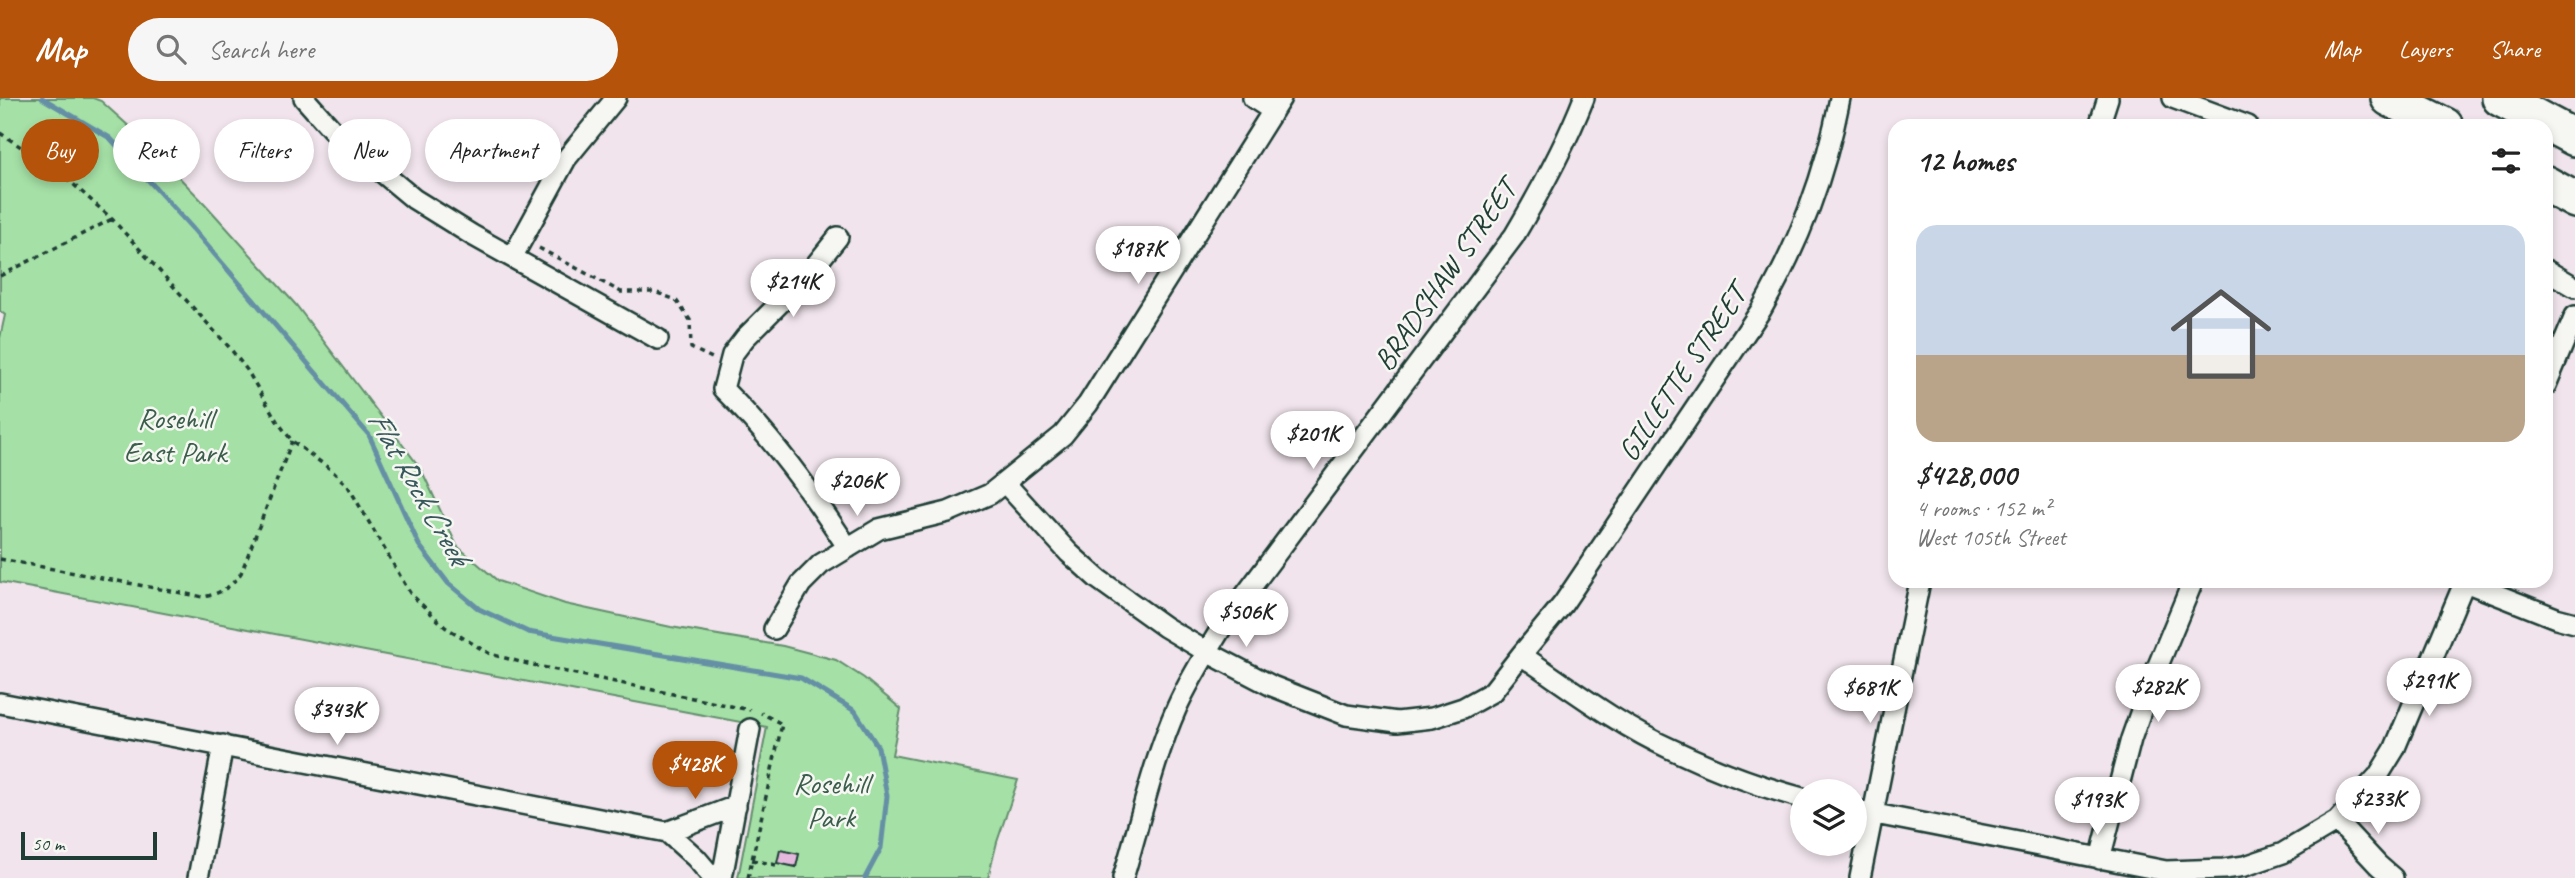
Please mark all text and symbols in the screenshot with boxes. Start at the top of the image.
search box [128,18,618,81]
text: Map [35,28,86,70]
icon: search [152,30,190,68]
text: Search here [208,33,314,66]
text: Map [2324,34,2361,64]
text: Layers [2399,34,2452,64]
text: Share [2490,34,2540,64]
chip: Buy [21,119,99,182]
chip: Rent [113,119,200,182]
chip: Filters [214,119,314,182]
chip: New [328,119,411,182]
chip: Apartment [425,119,561,182]
text: 12 homes [1916,142,2014,180]
icon: filters [2487,142,2525,180]
street label: BRADSHAW STREET [1365,167,1528,378]
pin: $187K [1089,226,1187,286]
text: $187K [1112,234,1165,263]
pin: $214K [744,260,842,319]
text: $214K [766,267,820,296]
icon: home [2158,271,2284,397]
street label: GILLETTE STREET [1609,272,1759,468]
park label: Rosehill East Park [124,399,228,471]
water label: Flat Rock Creek [358,403,482,577]
pin: $201K [1264,412,1362,471]
text: $201K [1286,419,1340,448]
text: $428,000 [1916,456,2016,494]
pin: $206K [808,458,906,518]
text: $206K [830,466,884,495]
text: 4 rooms · 152 m² [1916,494,2051,523]
text: West 105th Street [1916,523,2066,552]
pin: $506K [1197,589,1295,649]
text: $506K [1219,597,1273,626]
pin: $291K [2380,658,2478,718]
pin: $282K [2109,664,2207,724]
pin: $681K [1821,666,1919,725]
text: $291K [2403,666,2455,695]
text: $282K [2131,672,2185,701]
text: $681K [1843,673,1897,702]
pin: $343K [288,688,386,747]
text: $343K [310,695,364,724]
pin: $428K [646,742,744,801]
text: $428K [668,749,722,778]
park label: Rosehill Park [793,764,874,836]
pin: $233K [2329,776,2427,836]
pin: $193K [2048,778,2146,837]
map controls [1790,779,1867,856]
button: layers [1790,779,1867,856]
text: $233K [2351,784,2405,813]
text: $193K [2071,785,2123,814]
scale bar [21,829,158,861]
text: 50 m [32,832,64,856]

